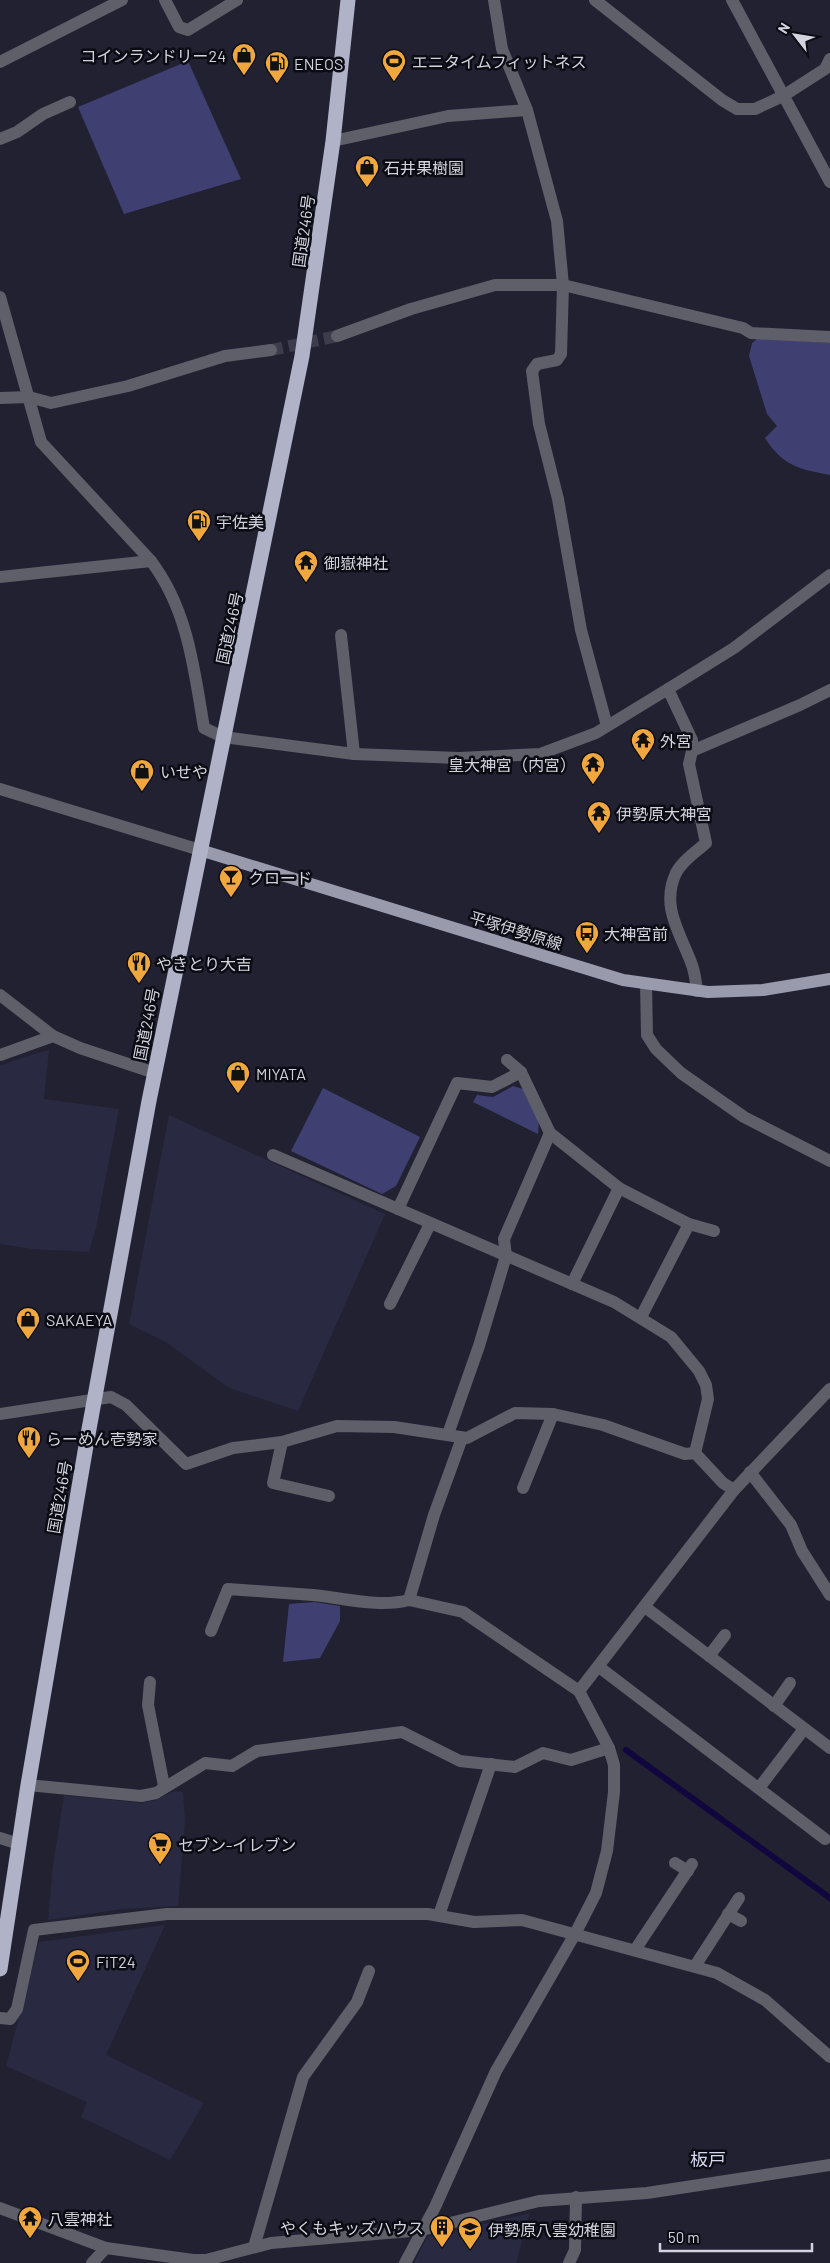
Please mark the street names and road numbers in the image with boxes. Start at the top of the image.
street label: 国道246号 [288,193,318,269]
street label: 国道246号 [212,590,246,666]
street label: 平塚伊勢原線 [467,907,565,953]
street label: 国道246号 [130,986,162,1062]
street label: 国道246号 [43,1459,75,1535]

